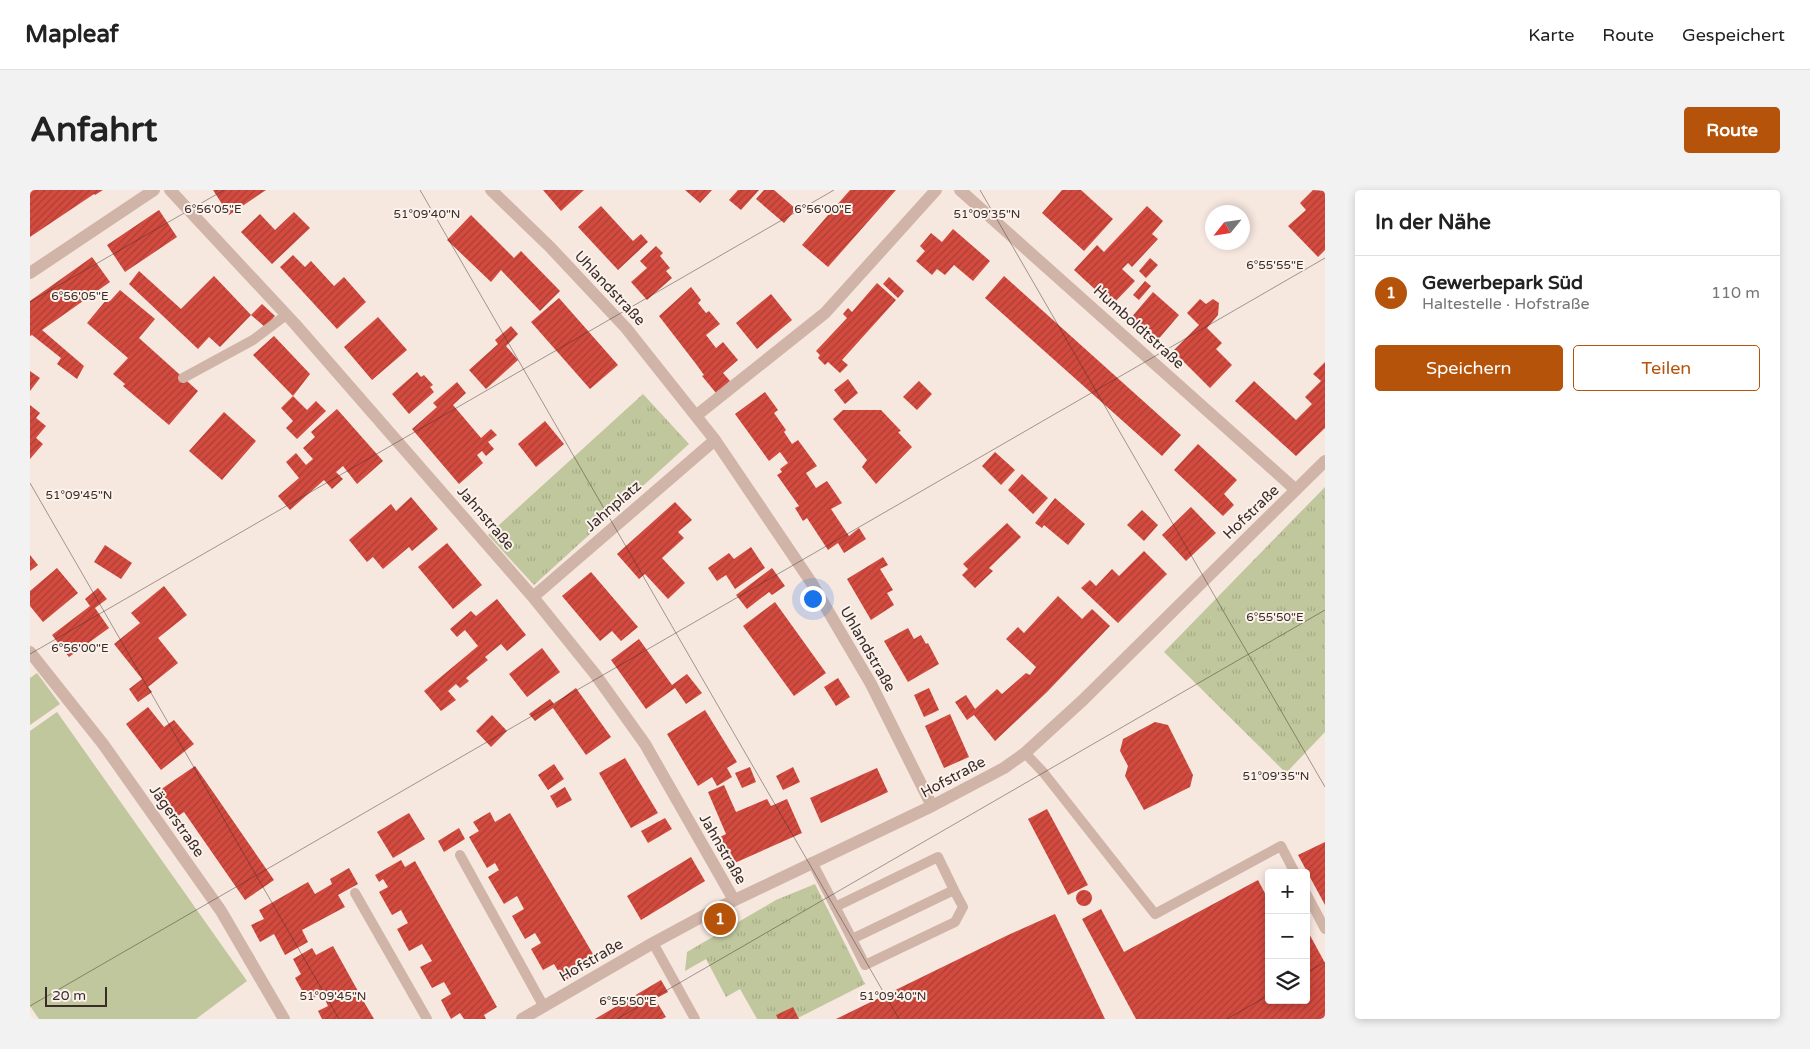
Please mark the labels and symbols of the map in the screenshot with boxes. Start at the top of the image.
text: 6°56'05"E [184,202,242,216]
text: 6°56'00"E [794,202,852,216]
north arrow [1205,205,1250,250]
text: 51°09'40"N [394,207,461,221]
text: 51°09'35"N [954,207,1021,221]
street label: Uhlandstraße [571,247,649,329]
text: 6°55'55"E [1246,258,1304,272]
street label: Humboldtstraße [1090,281,1188,373]
text: 6°56'05"E [51,289,109,303]
street label: Jahnplatz [581,477,645,535]
street label: Hofstraße [1219,481,1283,543]
street label: Jahnstraße [454,483,518,553]
text: 51°09'45"N [46,488,113,502]
your location [800,586,826,612]
street label: Uhlandstraße [836,603,900,695]
text: 6°55'50"E [1246,610,1304,624]
text: 6°56'00"E [51,641,109,655]
street label: Hofstraße [918,752,988,802]
text: 51°09'35"N [1243,769,1310,783]
street label: Jägerstraße [146,782,208,860]
street label: Jahnstraße [696,811,750,887]
pin: 1 [704,900,736,938]
street label: Hofstraße [556,935,626,985]
scale bar [45,984,108,1007]
text: 51°09'45"N [300,989,367,1003]
text: 51°09'40"N [860,989,927,1003]
text: 6°55'50"E [599,994,657,1008]

